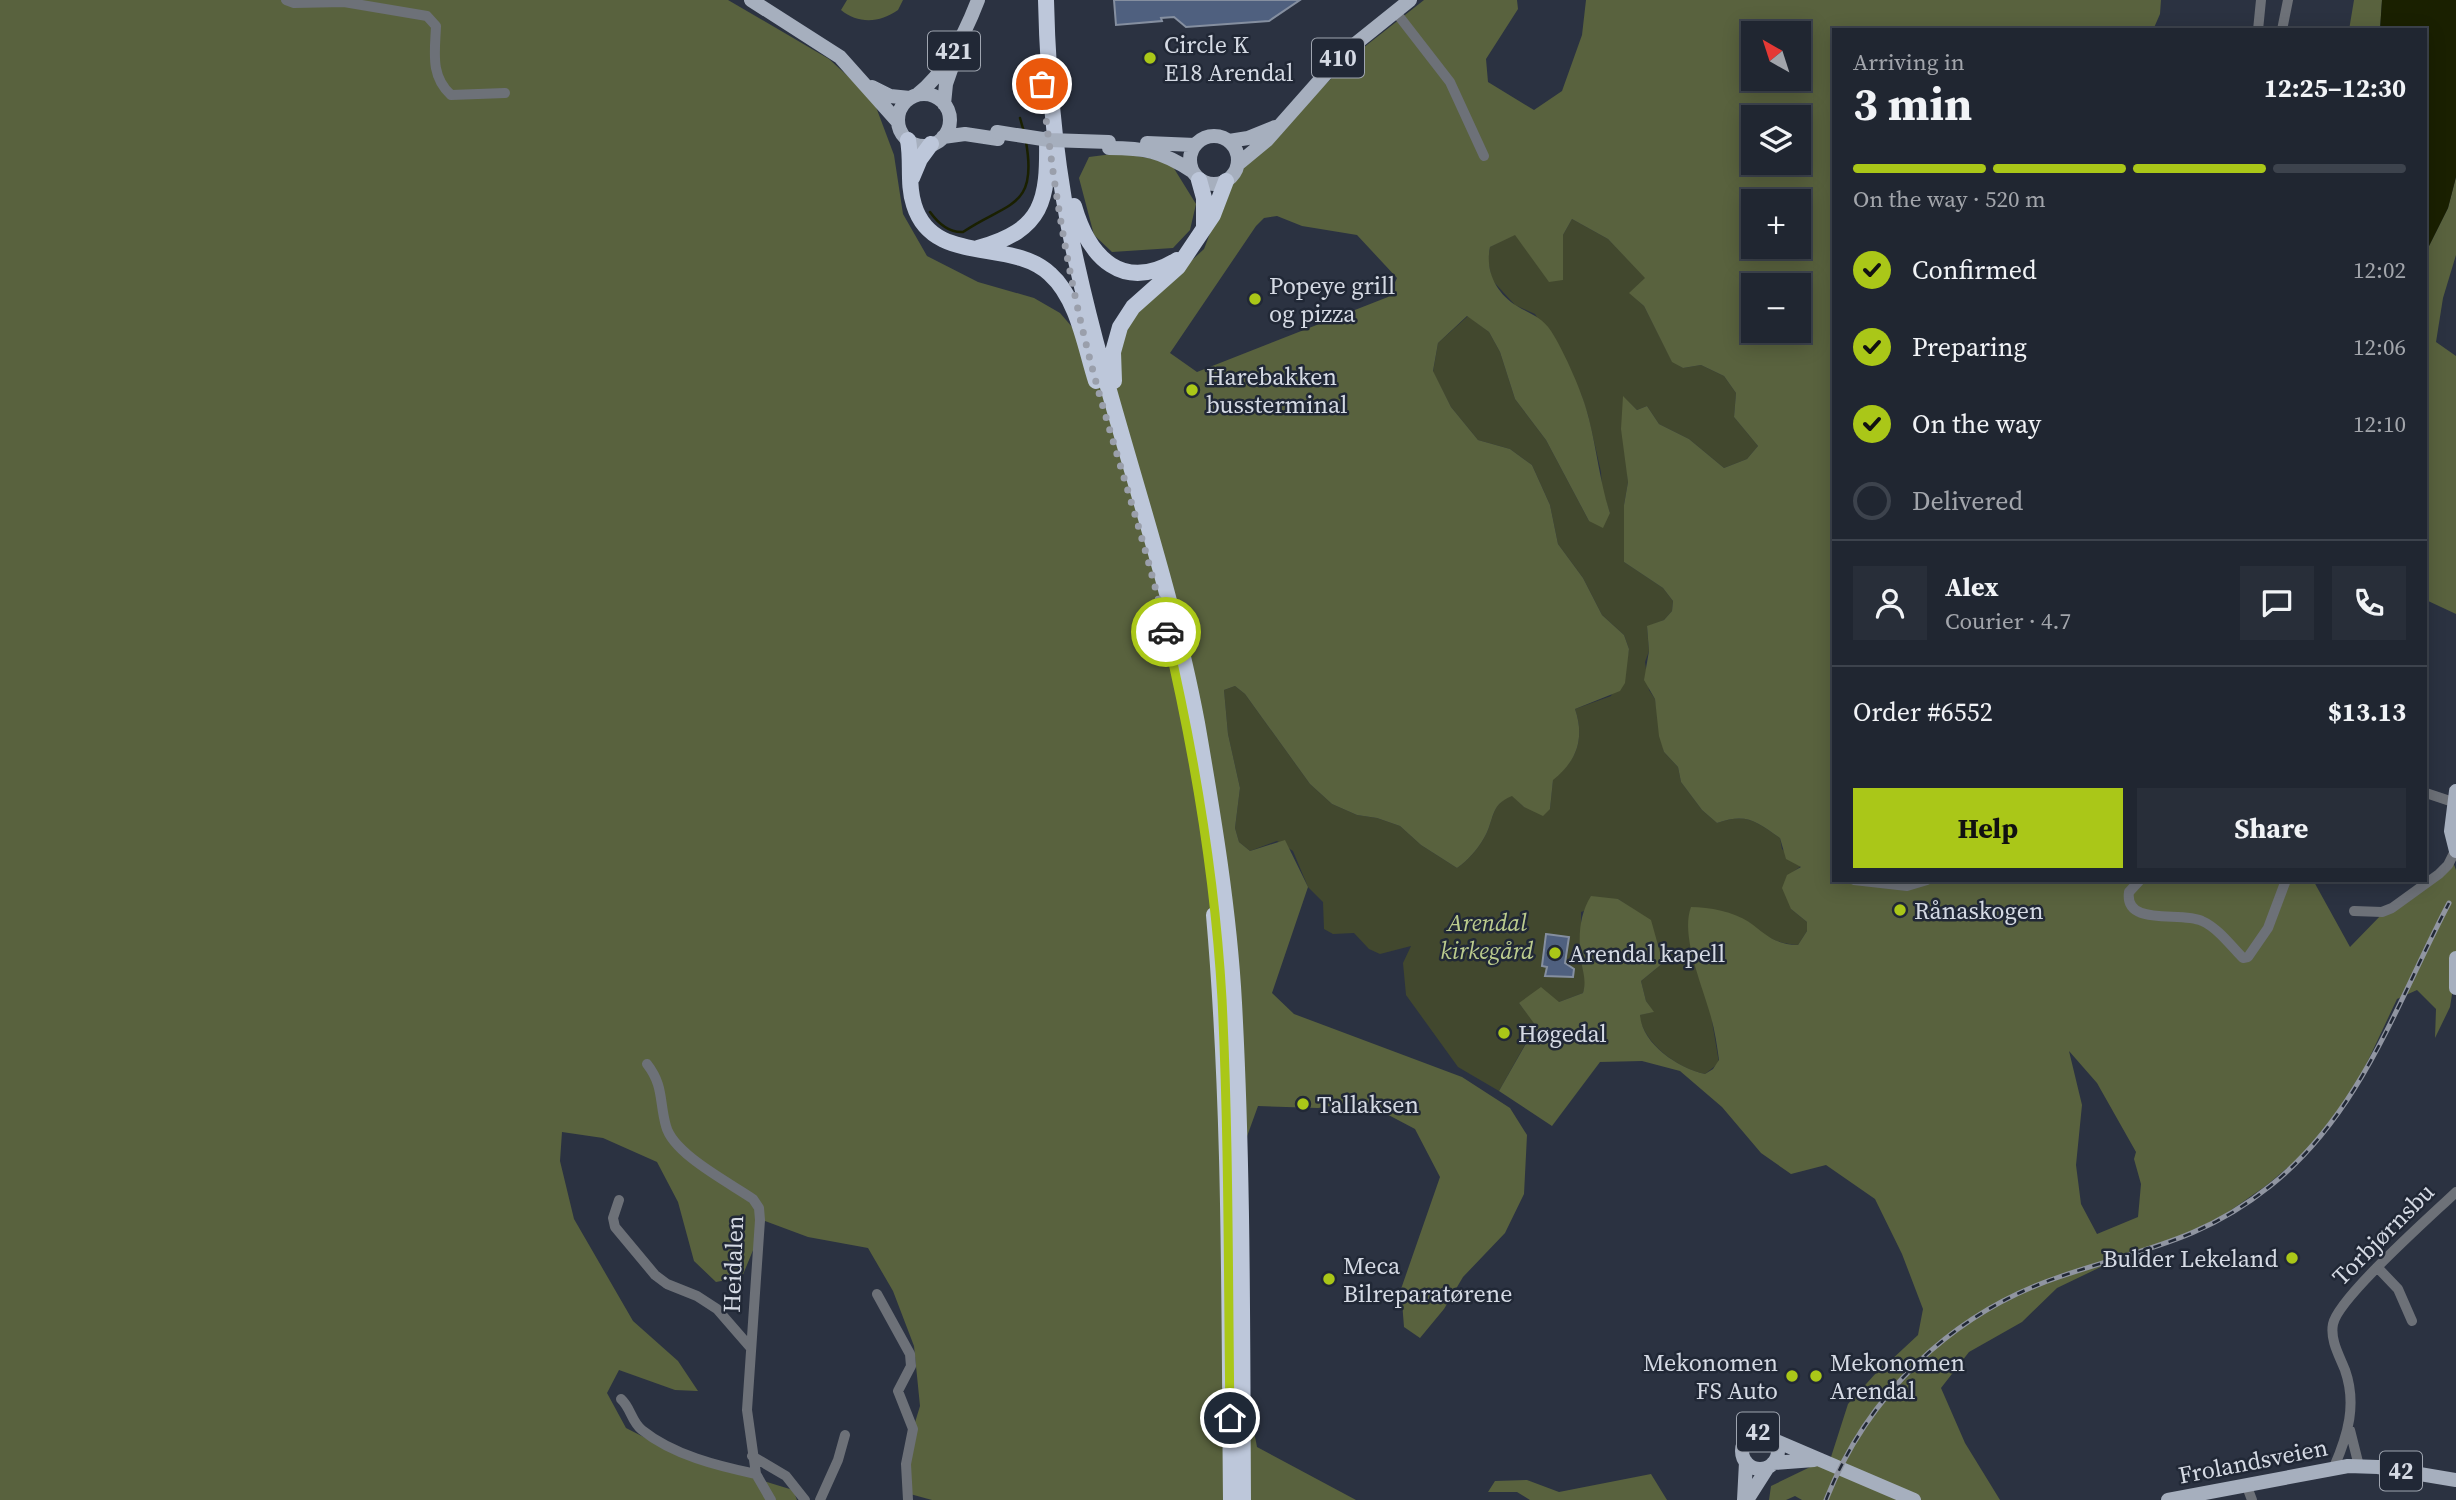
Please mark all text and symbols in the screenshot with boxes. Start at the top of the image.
north arrow [1741,21,1811,91]
map controls [1741,21,1811,343]
place label: Circle K E18 Arendal [1164,28,1293,89]
road number: 421 [928,32,980,70]
road number: 410 [1312,39,1364,78]
text: Arriving in [1853,46,1965,78]
marker: Circle K E18 Arendal [1142,50,1158,66]
pin [1012,54,1072,114]
icon: bag [1023,65,1061,103]
text: 12:25–12:30 [2264,70,2406,106]
text: 3 min [1853,72,1972,135]
button: layers [1741,105,1811,175]
text: On the way · 520 m [1853,183,2046,215]
button: + [1741,189,1811,259]
icon: check [1853,251,1891,289]
text: Confirmed [1912,252,2037,288]
text: 12:02 [2353,254,2406,286]
place label: Popeye grill og pizza [1269,269,1395,330]
button: − [1741,273,1811,343]
marker: Popeye grill og pizza [1247,291,1263,307]
icon: check [1853,328,1891,366]
text: Preparing [1912,329,2027,365]
text: 12:06 [2353,331,2406,363]
place label: Harebakken bussterminal [1206,360,1347,421]
marker: Harebakken bussterminal [1184,382,1200,398]
icon: check [1853,405,1891,443]
text: On the way [1912,406,2041,442]
text: 12:10 [2353,408,2406,440]
text: Delivered [1912,483,2023,519]
button: person [1853,566,1927,640]
button: chat [2240,566,2314,640]
button: phone [2332,566,2406,640]
text: Alex [1945,569,1999,605]
courier [1131,597,1201,667]
text: Courier · 4.7 [1945,605,2071,637]
icon: car [1147,613,1185,651]
text: Order #6552 [1853,694,1993,730]
text: $13.13 [2328,694,2406,730]
button: Help [1853,788,2123,868]
button: Share [2137,788,2406,868]
place label: Rånaskogen [1914,894,2043,927]
marker: Rånaskogen [1892,902,1908,918]
park label: Arendal kirkegård [1440,906,1534,967]
place label: Arendal kapell [1569,937,1725,970]
marker: Arendal kapell [1547,945,1563,961]
place label: Høgedal [1518,1017,1607,1050]
marker: Høgedal [1496,1025,1512,1041]
place label: Tallaksen [1317,1088,1419,1121]
marker: Tallaksen [1295,1096,1311,1112]
street label: Torbjørnsbu [2325,1176,2441,1292]
street label: Heidalen [715,1215,751,1313]
place label: Bulder Lekeland [2103,1242,2278,1275]
place label: Meca Bilreparatørene [1343,1249,1512,1310]
marker: Bulder Lekeland [2284,1250,2300,1266]
marker: Meca Bilreparatørene [1321,1271,1337,1287]
place label: Mekonomen FS Auto [1643,1346,1778,1407]
place label: Mekonomen Arendal [1830,1346,1965,1407]
marker: Mekonomen FS Auto [1784,1368,1800,1384]
marker: Mekonomen Arendal [1808,1368,1824,1384]
pin [1200,1388,1260,1448]
icon: home [1211,1399,1249,1437]
road number: 42 [1737,1413,1779,1452]
street label: Frolandsveien [2175,1430,2331,1492]
road number: 42 [2380,1452,2422,1490]

